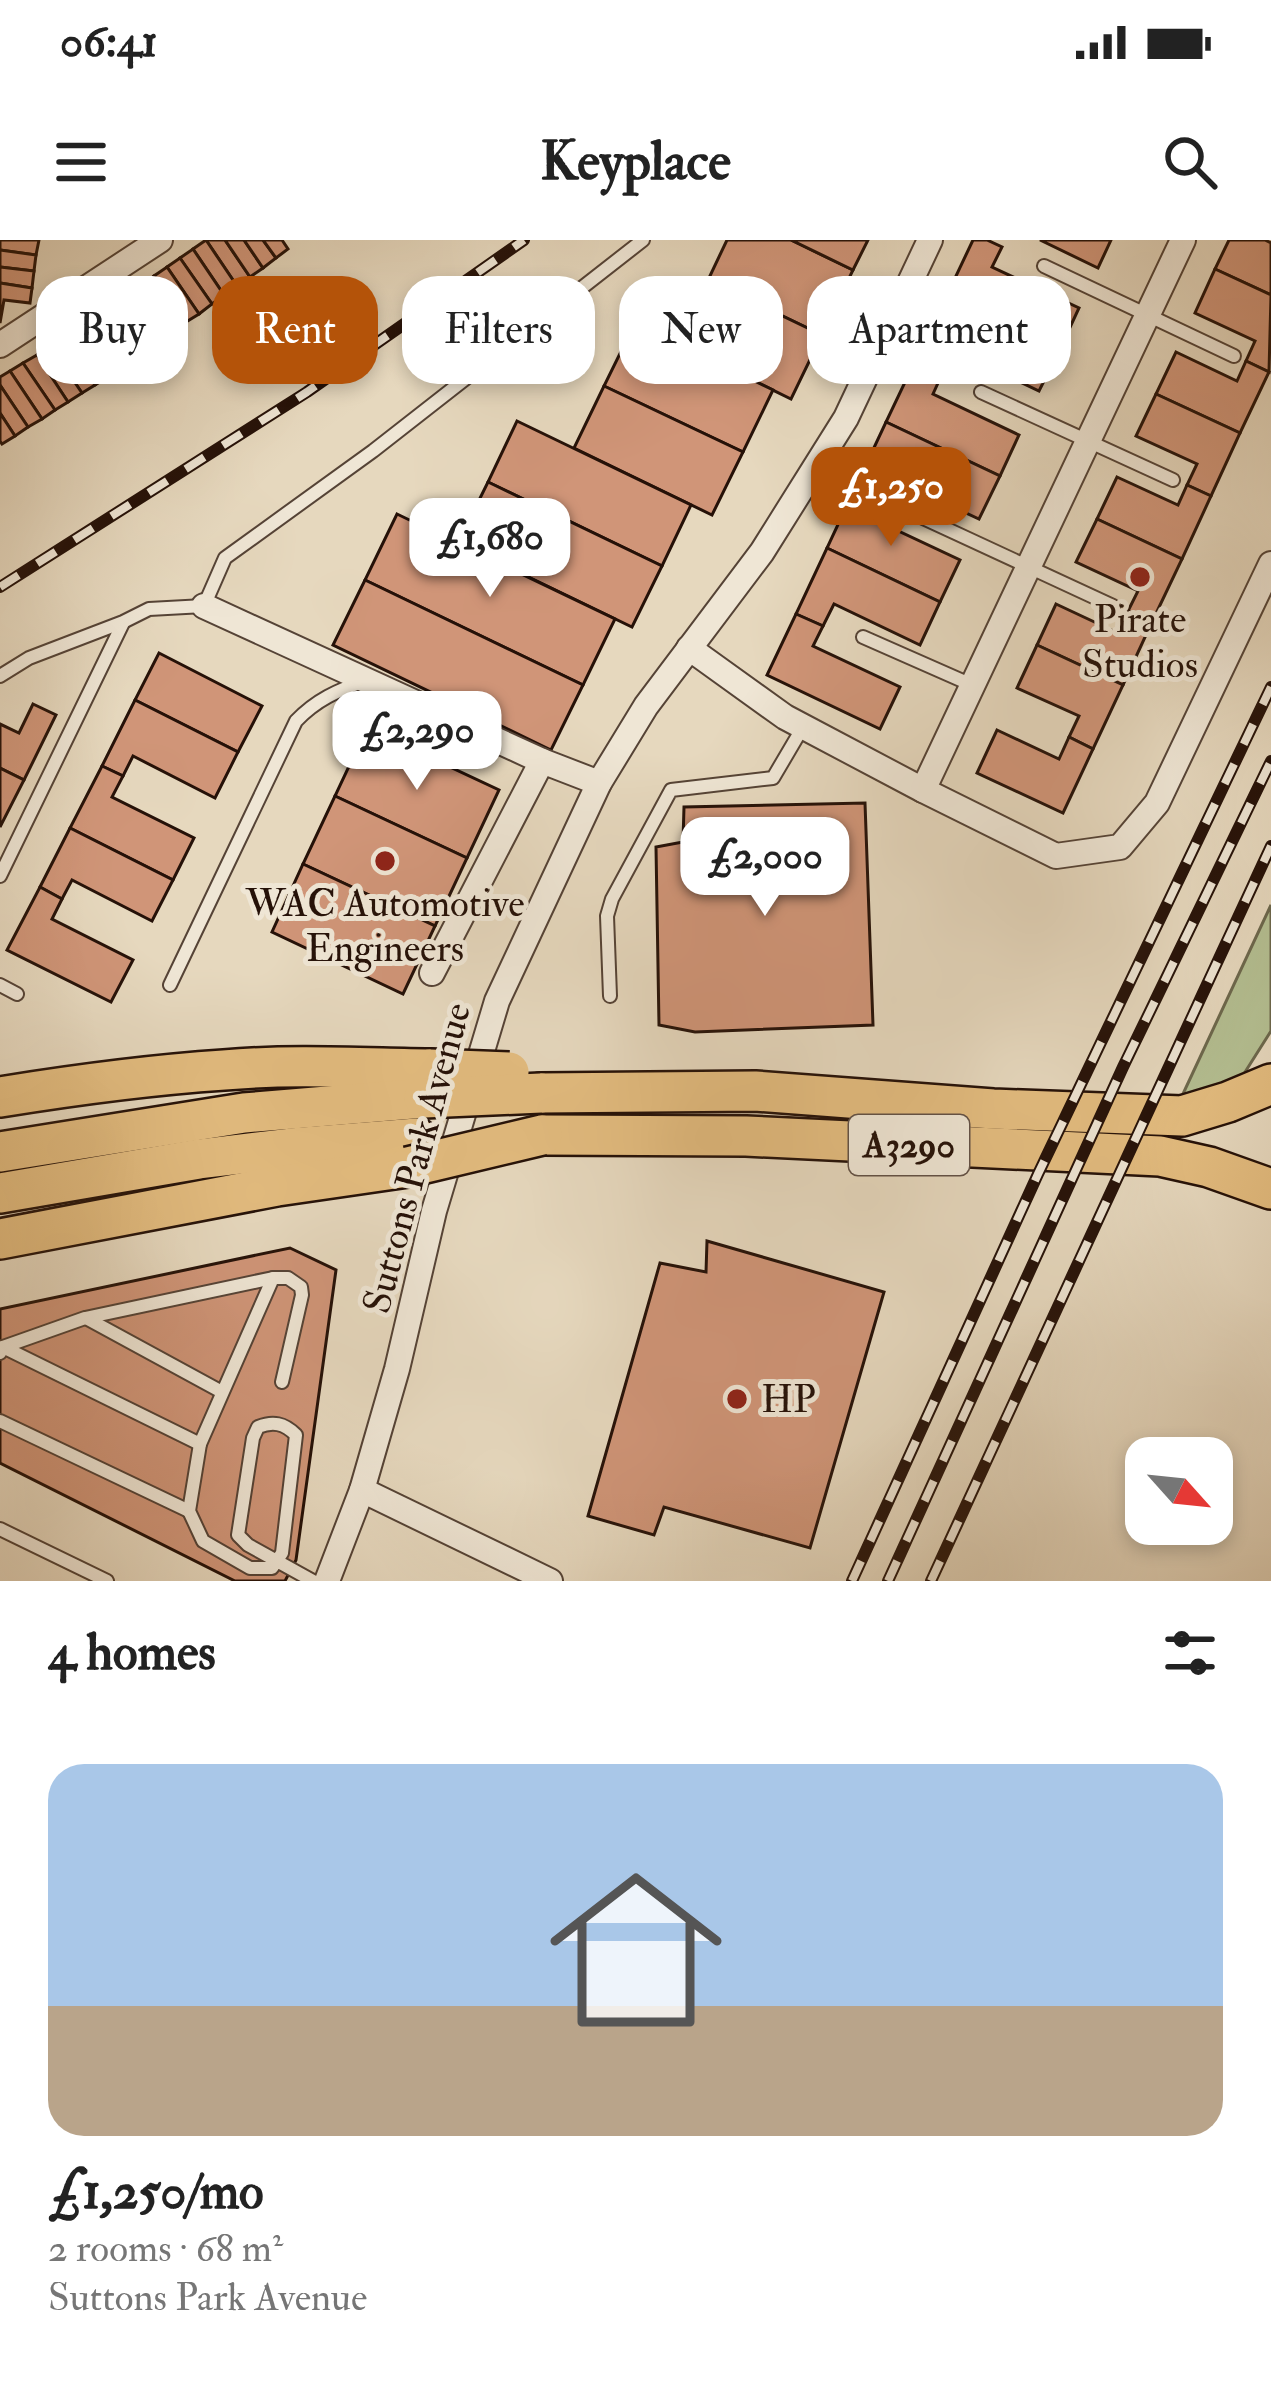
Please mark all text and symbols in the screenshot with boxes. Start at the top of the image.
text: 06:41 [60,14,157,70]
text: Keyplace [540,128,731,196]
icon: menu [48,129,114,195]
icon: search [1157,129,1223,195]
chip: Buy [36,276,188,384]
chip: Rent [212,276,378,384]
chip: Filters [402,276,595,384]
chip: New [619,276,783,384]
chip: Apartment [807,276,1071,384]
pin: £1,250 [793,447,989,549]
text: £1,250 [838,461,944,510]
pin: £1,680 [392,498,588,600]
text: £1,680 [436,512,544,561]
marker: Pirate Studios [1127,564,1153,590]
place label: Pirate Studios [1082,595,1198,689]
pin: £2,290 [319,691,515,793]
text: £2,290 [359,705,475,754]
pin: £2,000 [667,817,863,919]
text: £2,000 [707,831,823,880]
marker: WAC Automotive Engineers [372,848,398,874]
place label: WAC Automotive Engineers [244,879,525,973]
street label: Suttons Park Avenue [352,997,482,1319]
road number: A3290 [849,1115,969,1175]
place label: HP [761,1375,816,1424]
marker: HP [724,1386,750,1412]
north arrow [1125,1437,1233,1545]
map controls [1125,1437,1233,1545]
icon: filters [1157,1620,1223,1686]
text: 4 homes [48,1621,216,1685]
icon: home [528,1842,744,2058]
text: £1,250/mo [48,2160,264,2224]
text: 2 rooms · 68 m² [48,2224,283,2273]
text: Suttons Park Avenue [48,2273,367,2322]

